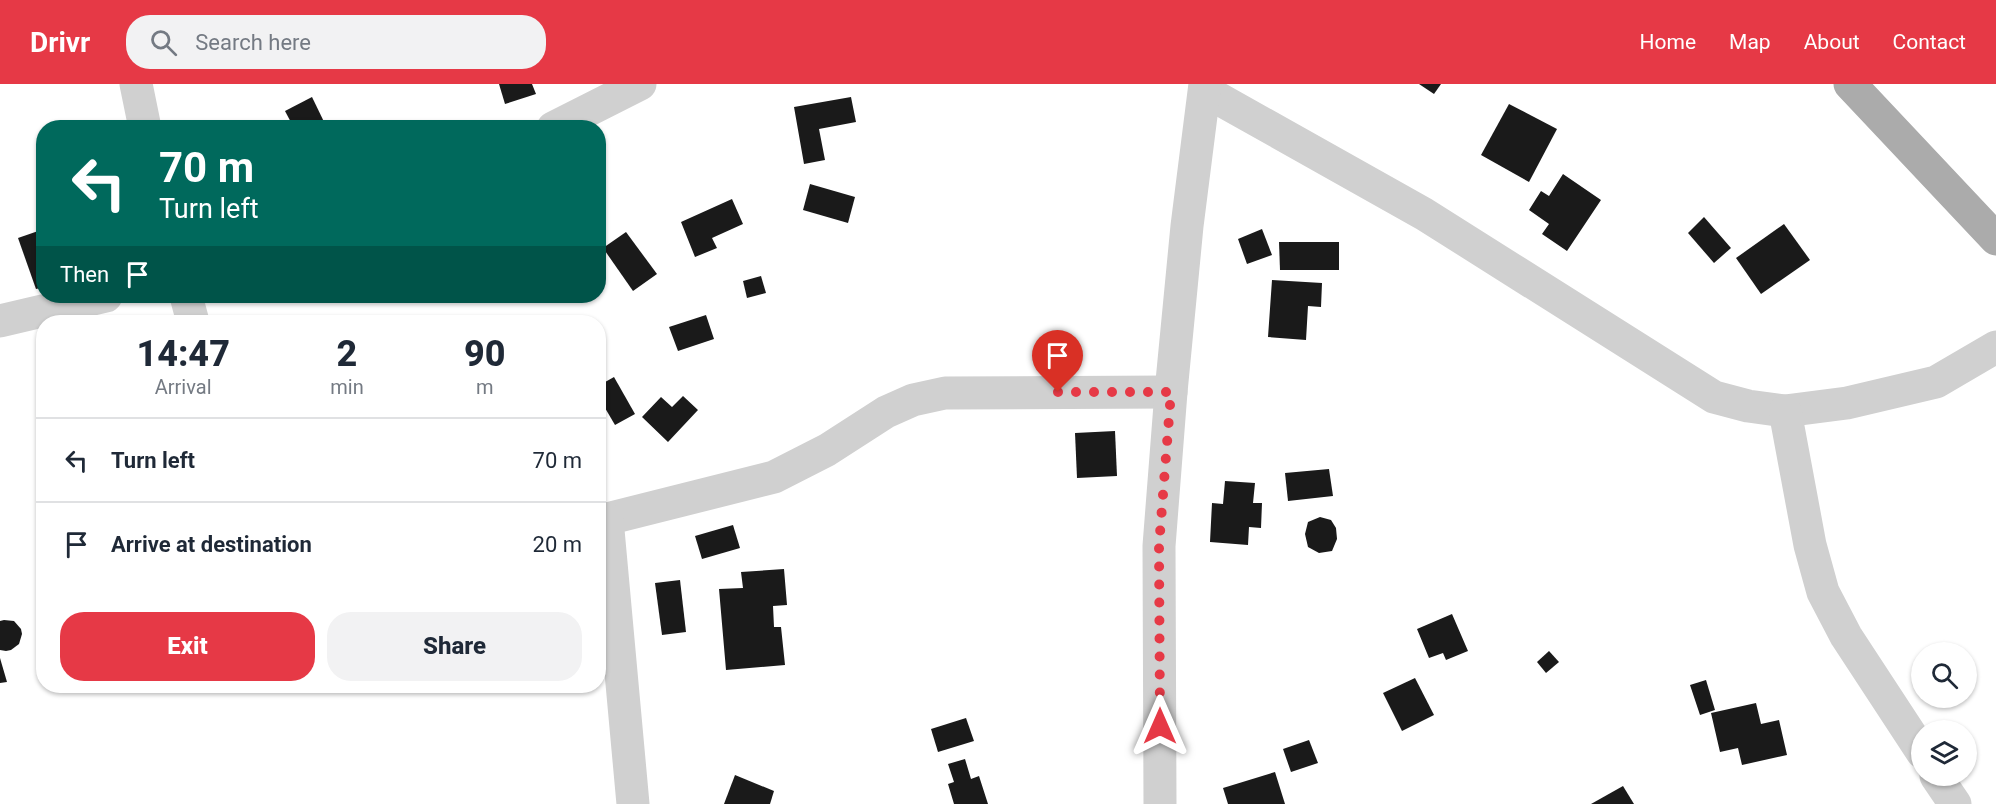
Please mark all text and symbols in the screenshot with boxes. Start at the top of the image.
search box [126,15,546,69]
text: Drivr [30,26,90,59]
icon: search [147,26,180,59]
text: Search here [195,30,311,55]
text: Home [1640,30,1696,54]
text: Map [1729,30,1771,54]
text: About [1804,30,1860,54]
text: Contact [1893,30,1966,54]
text: 70 m [159,143,254,192]
icon: left [60,144,138,222]
text: Turn left [159,193,259,225]
icon: arrive [121,258,154,291]
text: Then [60,262,109,287]
pin [1032,330,1083,392]
text: 14:47 [136,333,230,375]
text: 2 [337,333,357,375]
text: 90 [464,333,506,375]
icon: arrive [1041,339,1074,372]
text: Arrival [155,375,212,399]
text: min [330,375,364,399]
text: m [476,375,494,399]
icon: left [60,444,93,477]
text: Turn left [111,448,195,473]
text: 70 m [533,448,582,473]
icon: arrive [60,528,93,561]
text: Arrive at destination [111,532,312,557]
text: 20 m [533,532,582,557]
button: Exit [60,612,315,681]
button: Share [327,612,582,681]
map controls [1911,642,1977,786]
button: search [1911,642,1977,708]
position arrow [1128,694,1192,758]
button: layers [1911,720,1977,786]

